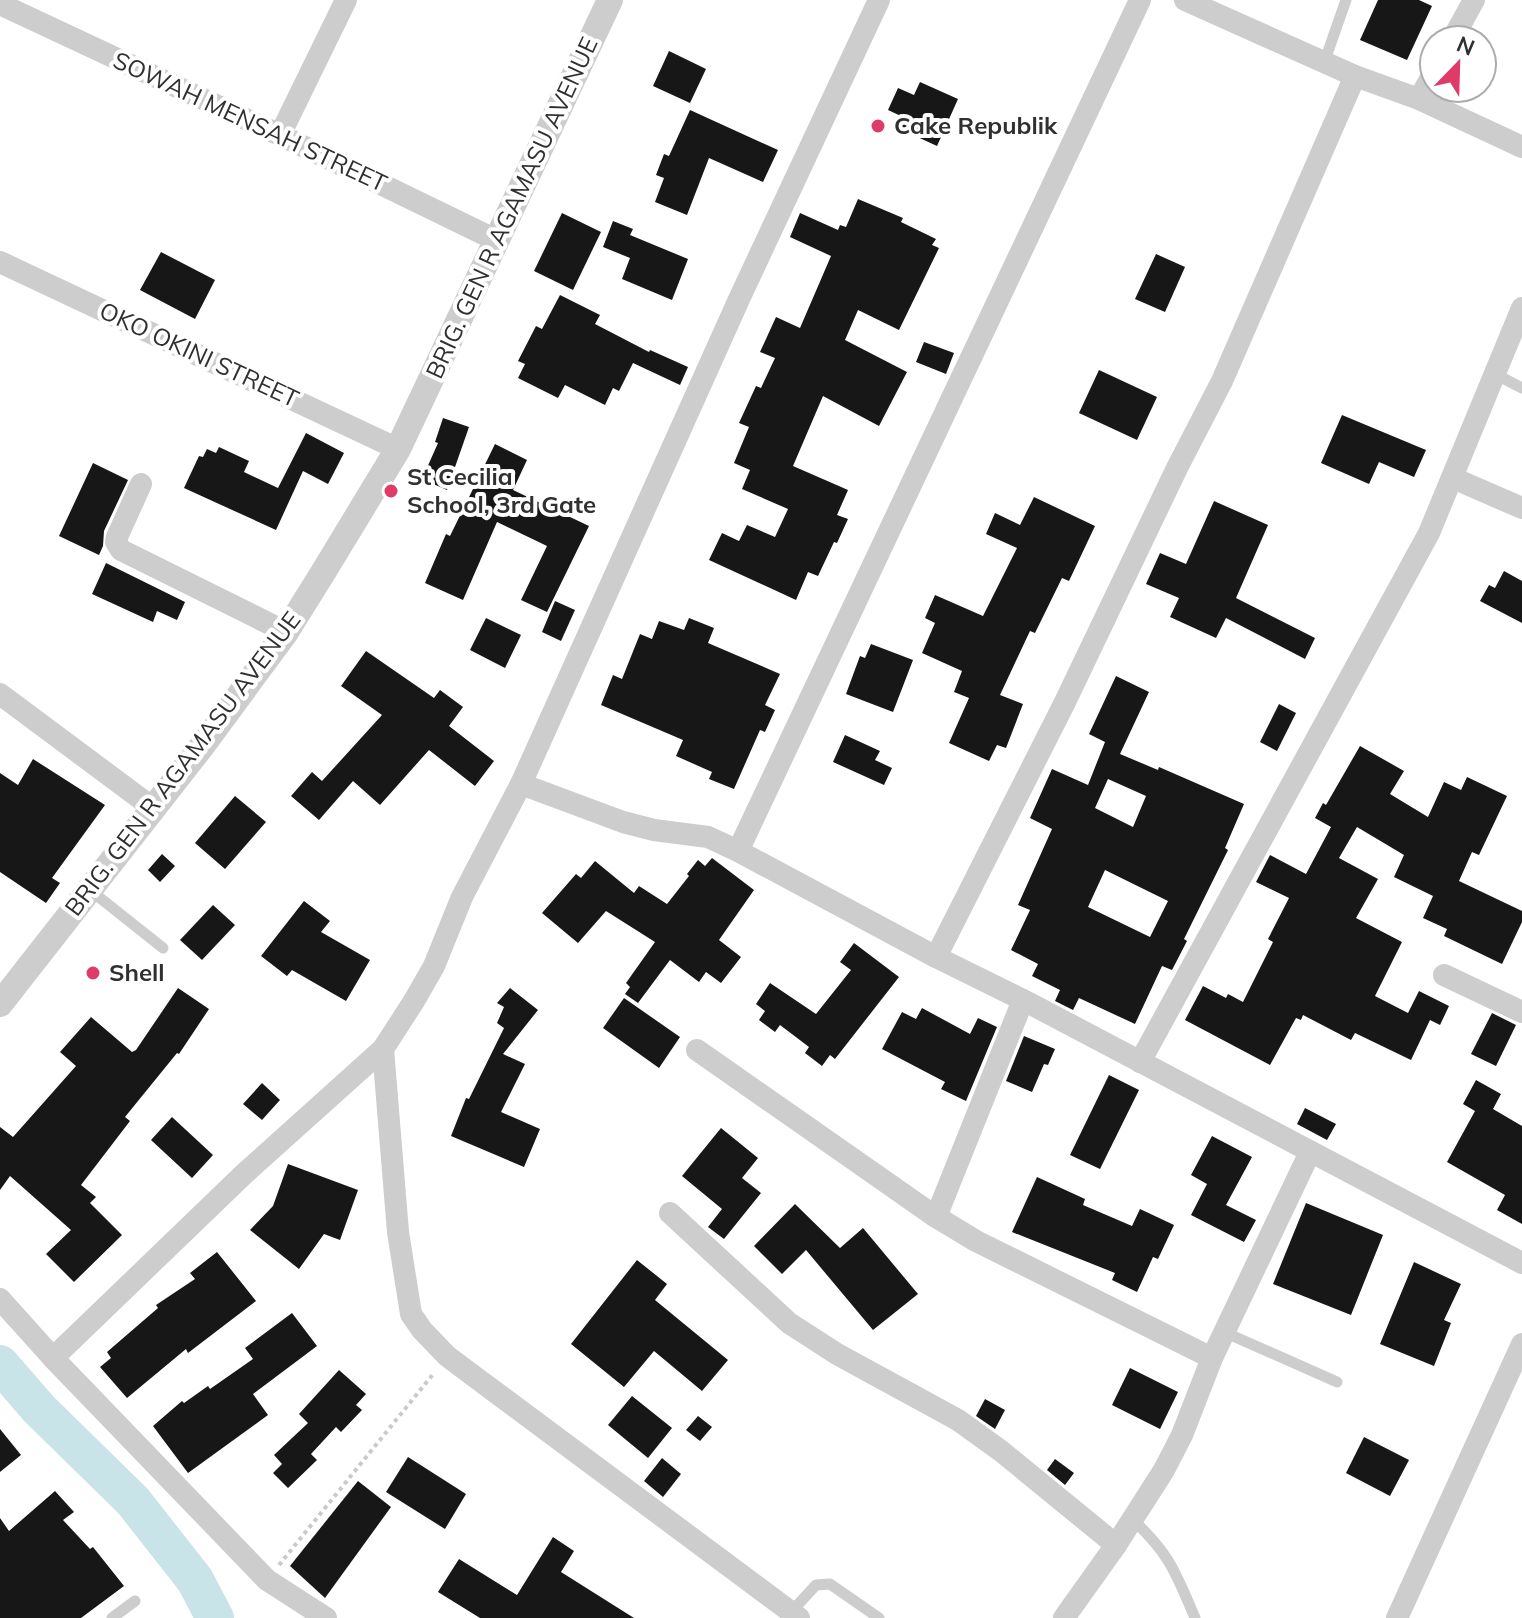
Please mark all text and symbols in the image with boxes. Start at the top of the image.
north arrow [1418,24,1498,104]
text: N [1453,29,1479,62]
street label: BRIG. GEN R AGAMASU AVENUE [419,32,604,383]
street label: SOWAH MENSAH STREET [109,44,393,198]
place label: Cake Republik [894,110,1058,140]
marker: Cake Republik [869,117,887,135]
street label: OKO OKINI STREET [95,295,304,414]
place label: St Cecilia School, 3rd Gate [407,461,596,519]
marker: St Cecilia School, 3rd Gate [382,482,400,500]
street label: BRIG. GEN R AGAMASU AVENUE [58,605,306,921]
place label: Shell [109,957,165,987]
marker: Shell [84,964,102,982]

